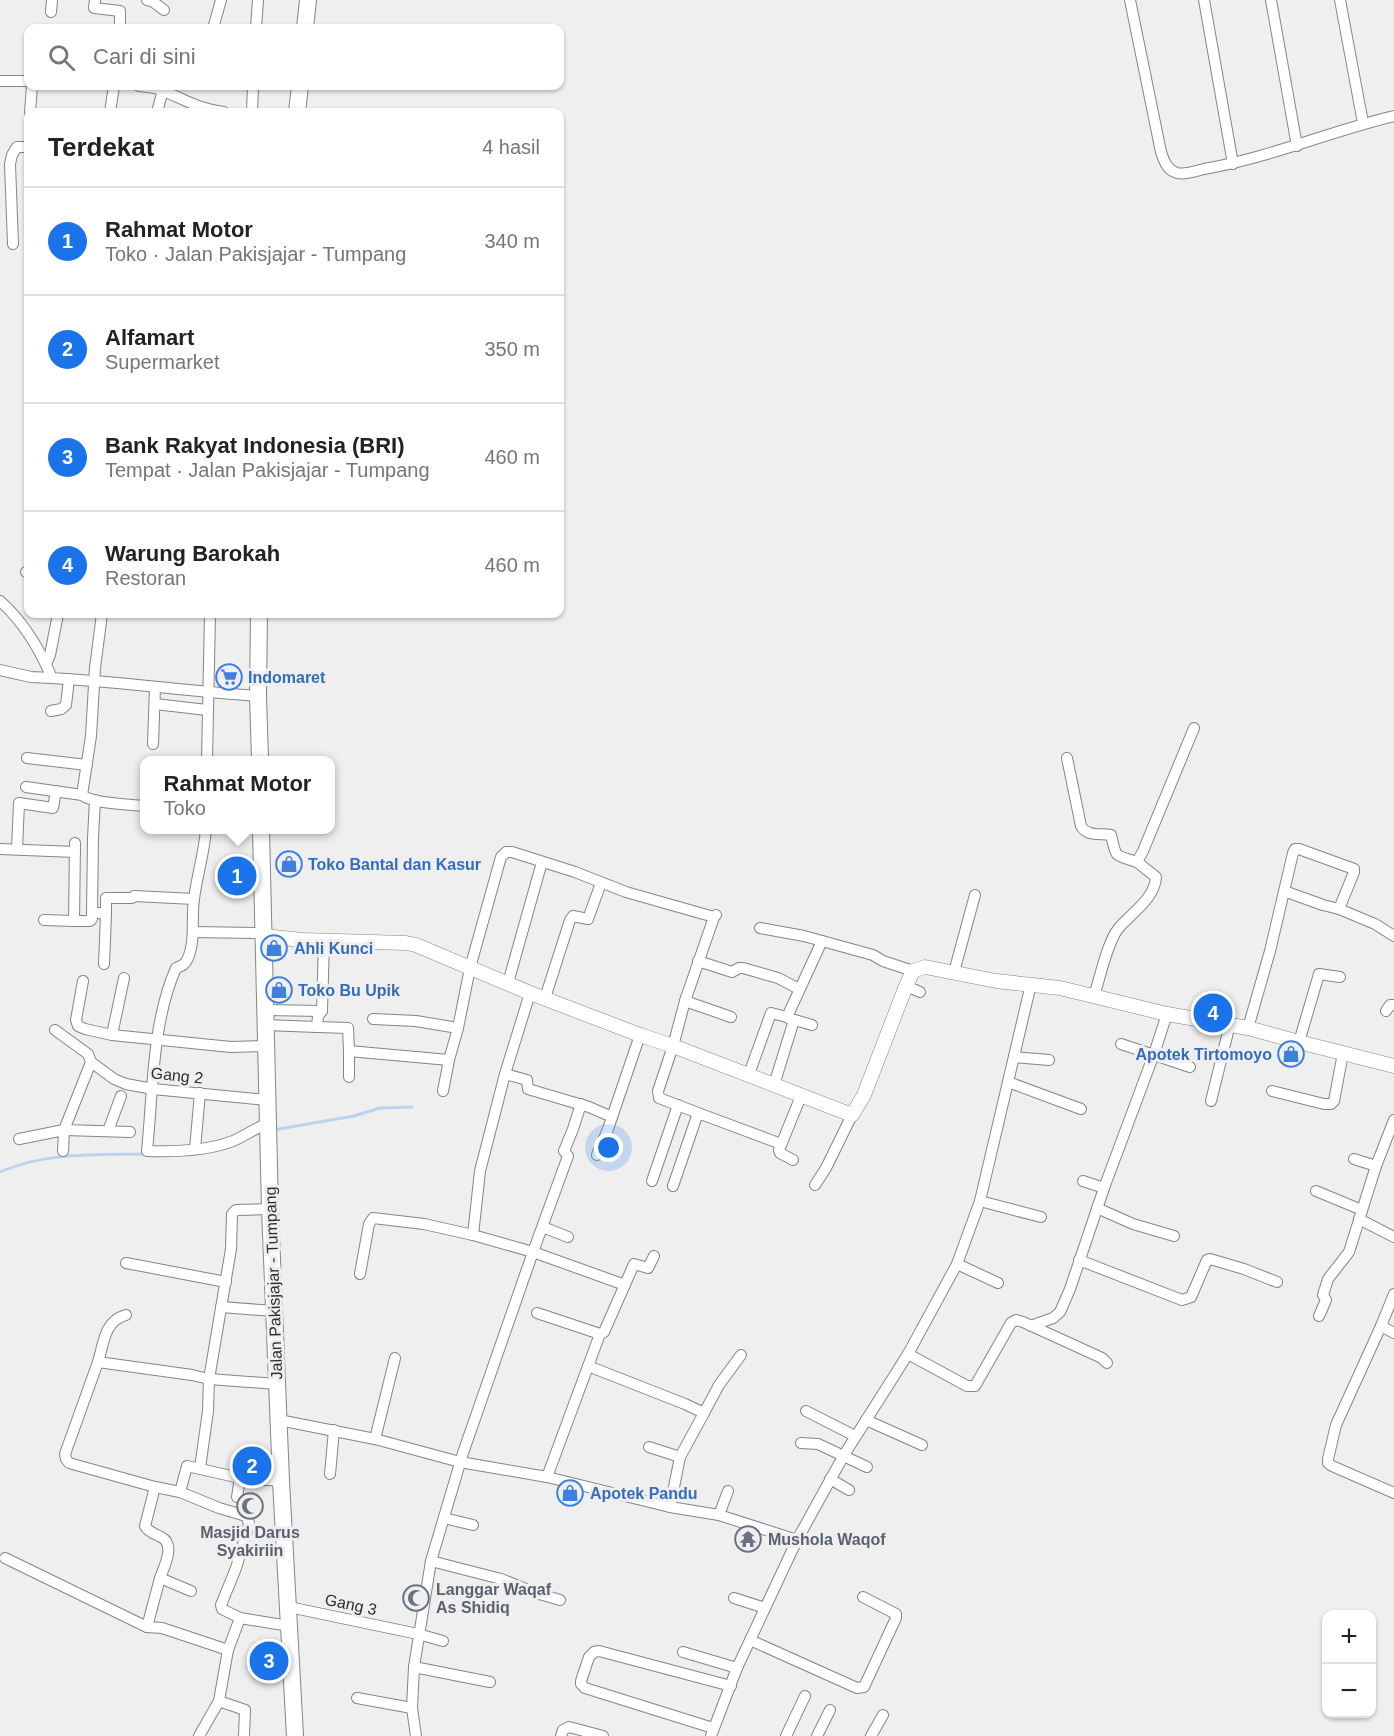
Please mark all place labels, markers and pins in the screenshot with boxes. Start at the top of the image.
supermarket icon: Indomaret [214,662,244,692]
place label: Indomaret [248,669,326,686]
shop icon: Toko Bantal dan Kasur [274,849,304,879]
pin: 1 [218,854,256,898]
place label: Toko Bantal dan Kasur [308,856,481,873]
shop icon: Ahli Kunci [259,933,289,963]
place label: Ahli Kunci [294,940,373,957]
shop icon: Toko Bu Upik [264,975,294,1005]
place label: Toko Bu Upik [298,982,400,999]
pin: 4 [1194,990,1232,1036]
shop icon: Apotek Tirtomoyo [1276,1039,1306,1069]
place label: Apotek Tirtomoyo [1135,1046,1272,1063]
pin: 2 [232,1444,272,1488]
shop icon: Apotek Pandu [555,1478,585,1508]
place label: Apotek Pandu [590,1485,698,1502]
mosque icon: Masjid Darus Syakiriin [235,1491,265,1521]
place label: Masjid Darus Syakiriin [200,1524,300,1559]
temple icon: Mushola Waqof [733,1524,763,1554]
place label: Mushola Waqof [768,1531,886,1548]
place label: Langgar Waqaf As Shidiq [436,1581,552,1616]
mosque icon: Langgar Waqaf As Shidiq [401,1583,431,1613]
pin: 3 [250,1638,288,1684]

